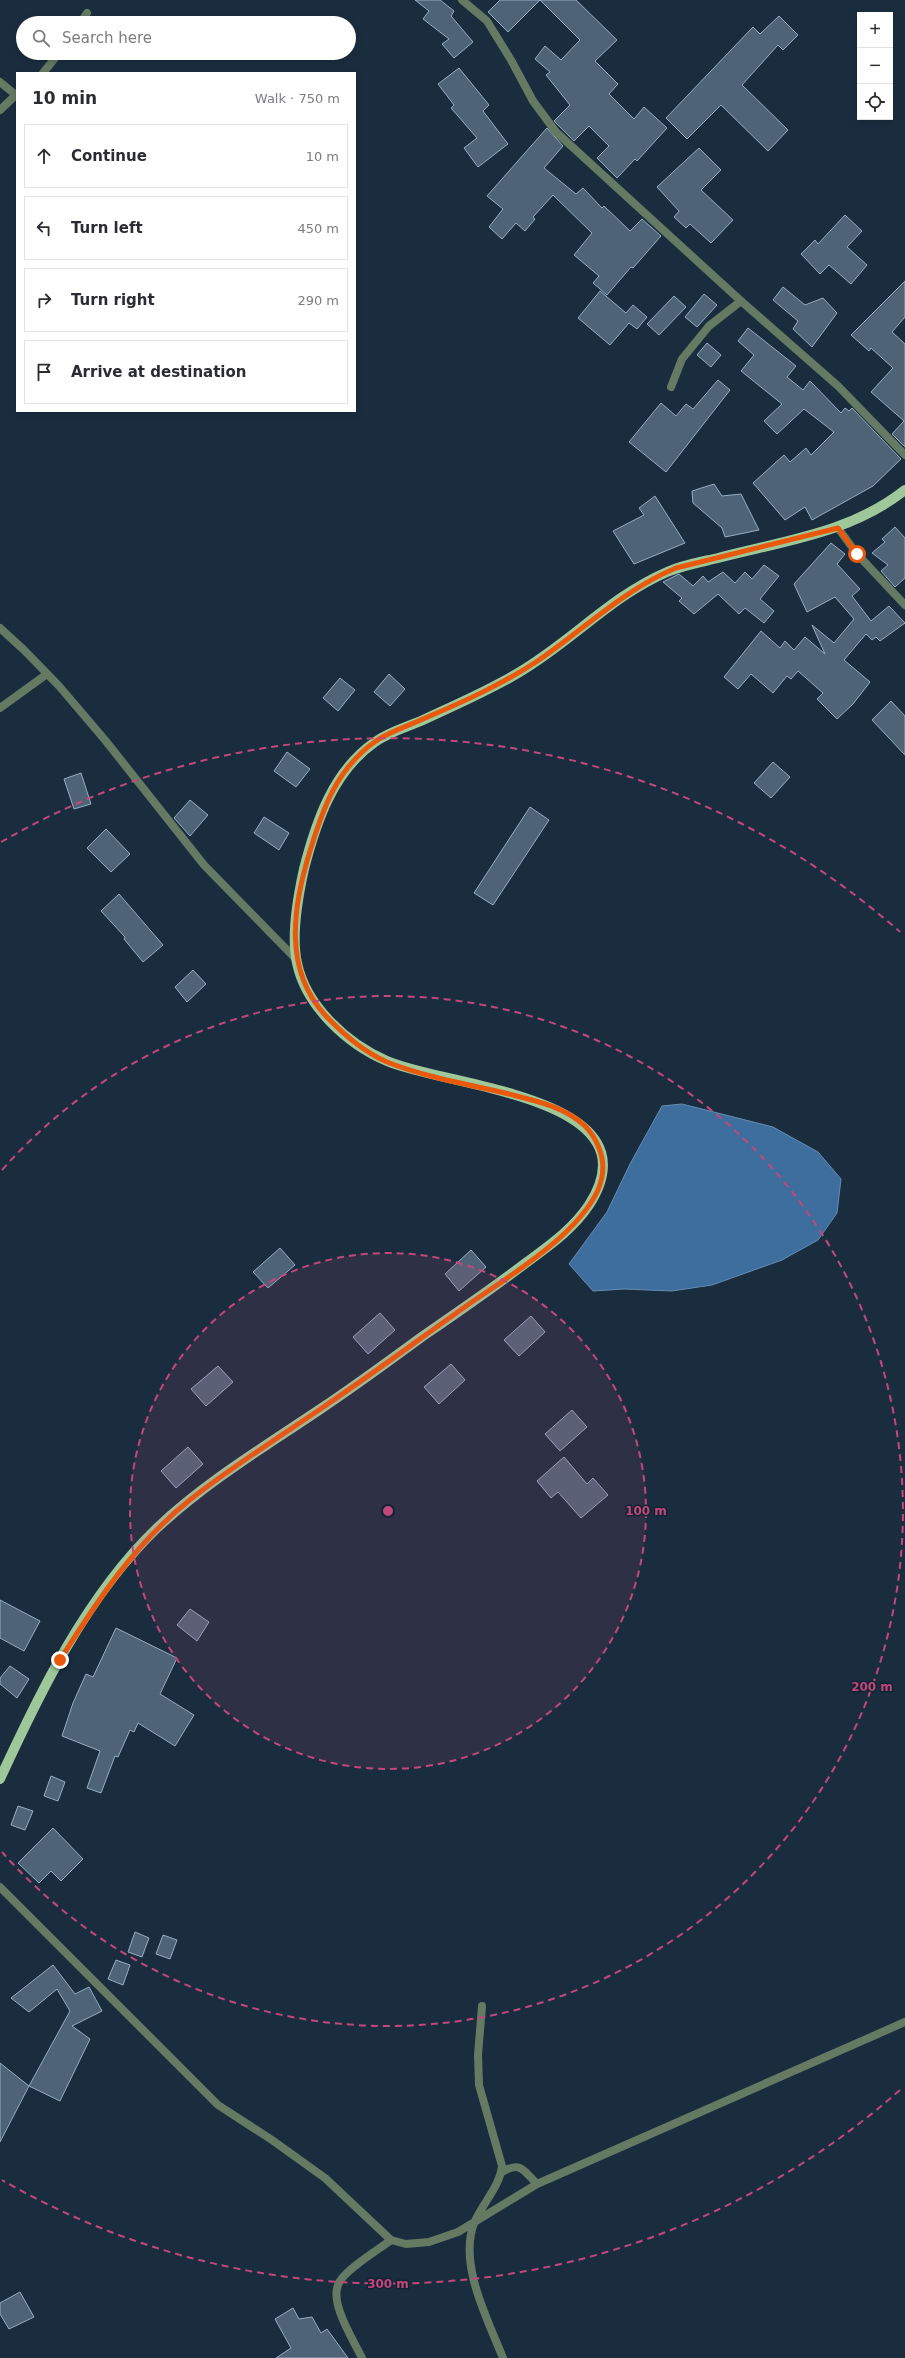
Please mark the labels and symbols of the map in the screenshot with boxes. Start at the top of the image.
route start [848,545,866,563]
centre of rings [381,1504,395,1518]
text: 100 m [625,1504,667,1518]
route end [51,1651,69,1669]
text: 200 m [851,1680,893,1694]
text: 300 m [367,2277,409,2291]

